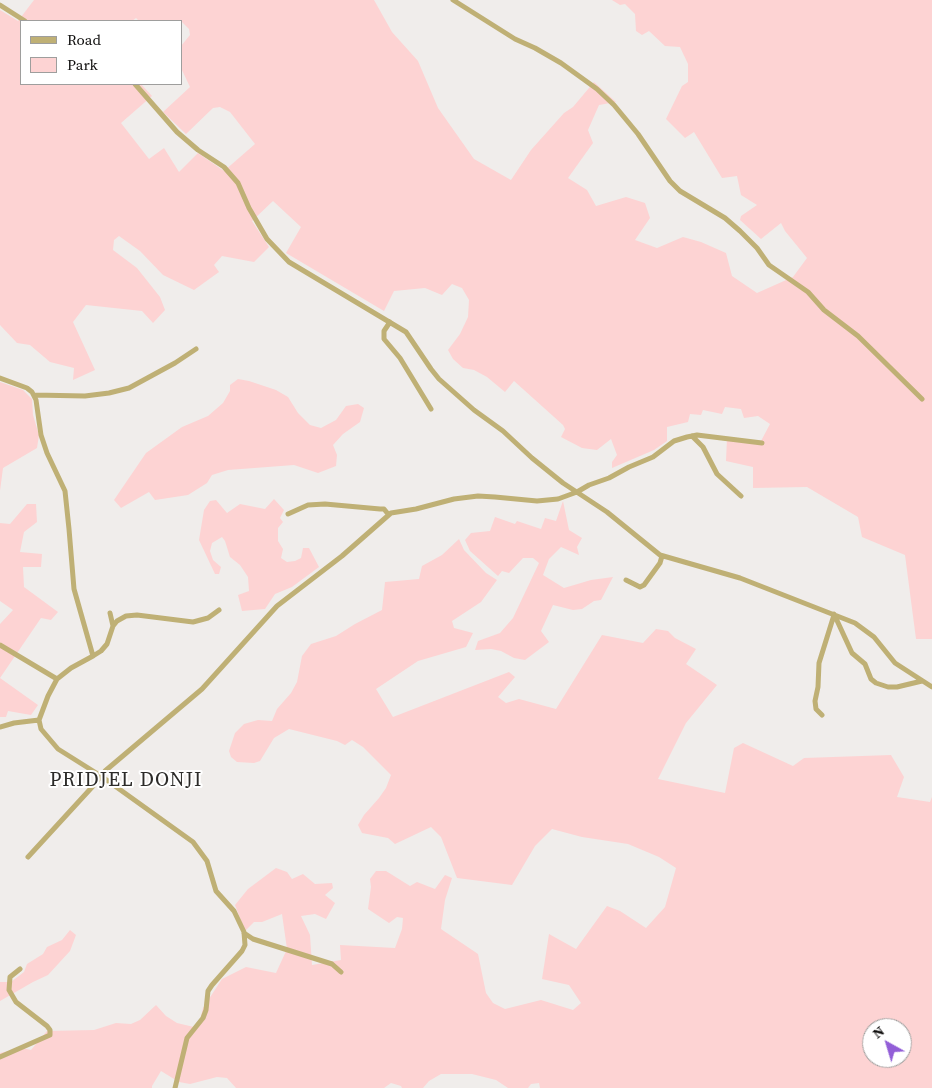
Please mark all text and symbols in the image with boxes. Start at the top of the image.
legend [20,20,182,85]
text: Road [67,29,101,50]
text: Park [67,54,98,75]
district label: PRIDJEL DONJI [48,769,204,793]
north arrow [862,1018,912,1068]
text: N [868,1021,888,1043]

